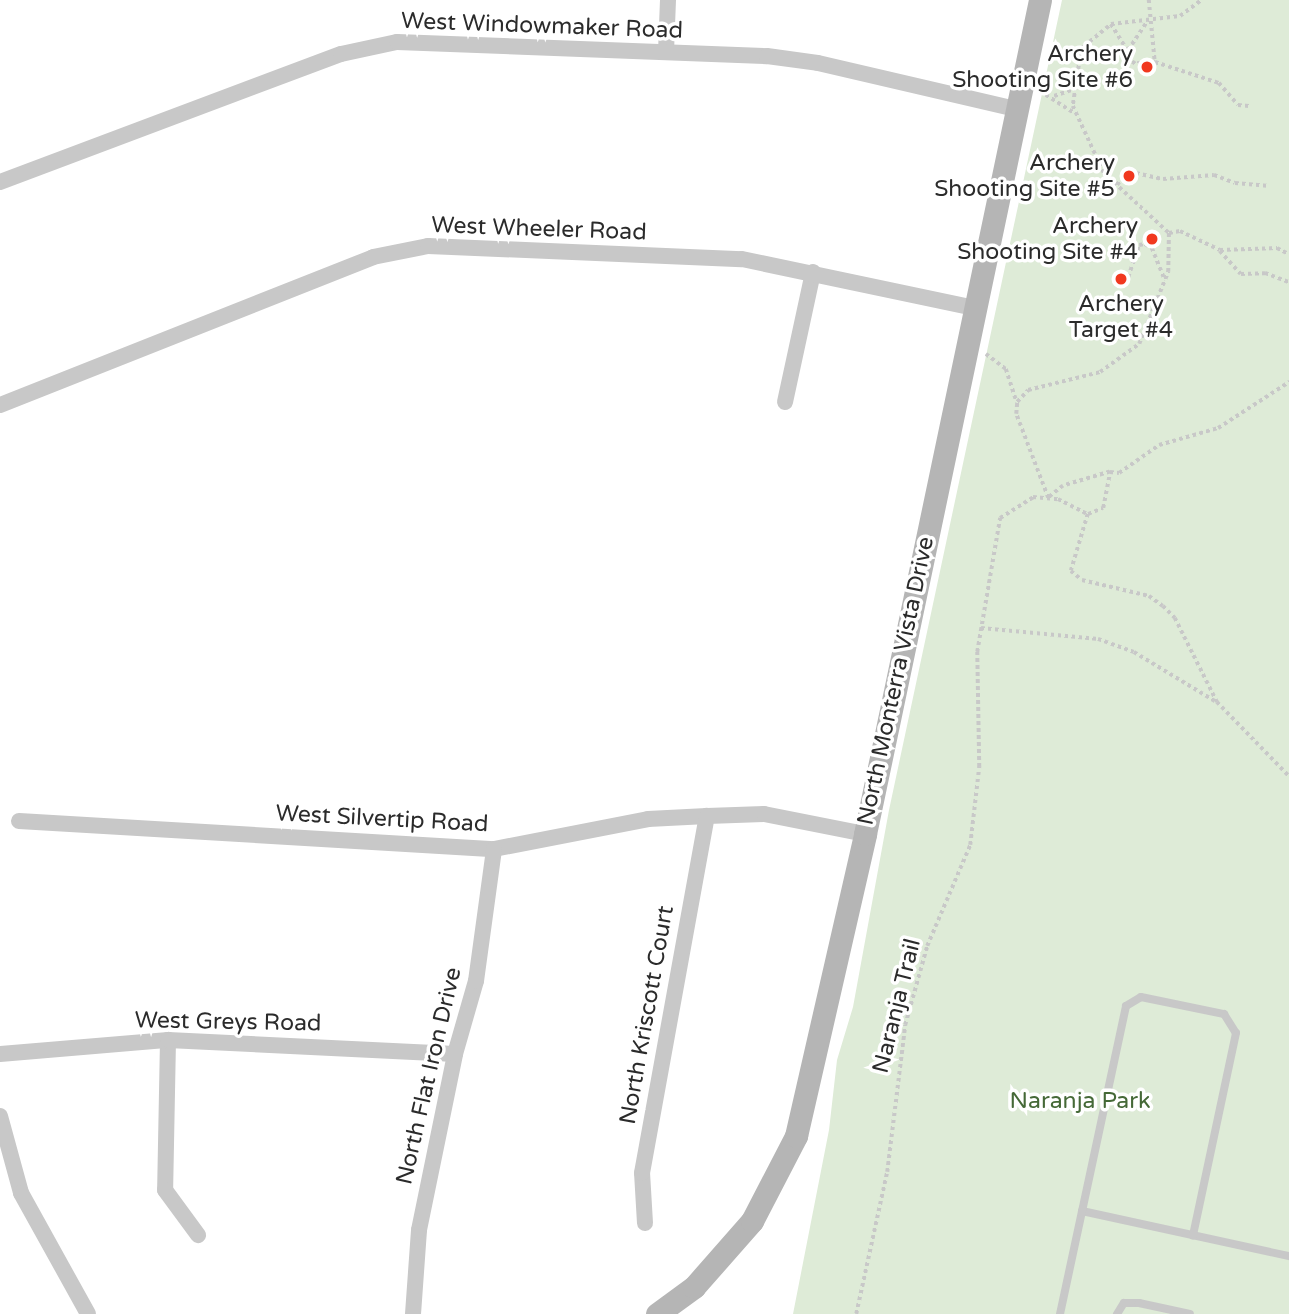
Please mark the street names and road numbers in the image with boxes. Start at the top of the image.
street label: West Windowmaker Road [400,7,684,45]
street label: West Wheeler Road [431,211,647,247]
street label: North Monterra Vista Drive [852,534,940,828]
street label: West Silvertip Road [275,800,489,838]
street label: North Kriscott Court [614,904,680,1126]
street label: Naranja Trail [867,936,927,1076]
street label: North Flat Iron Drive [391,965,467,1187]
street label: West Greys Road [134,1007,322,1037]

